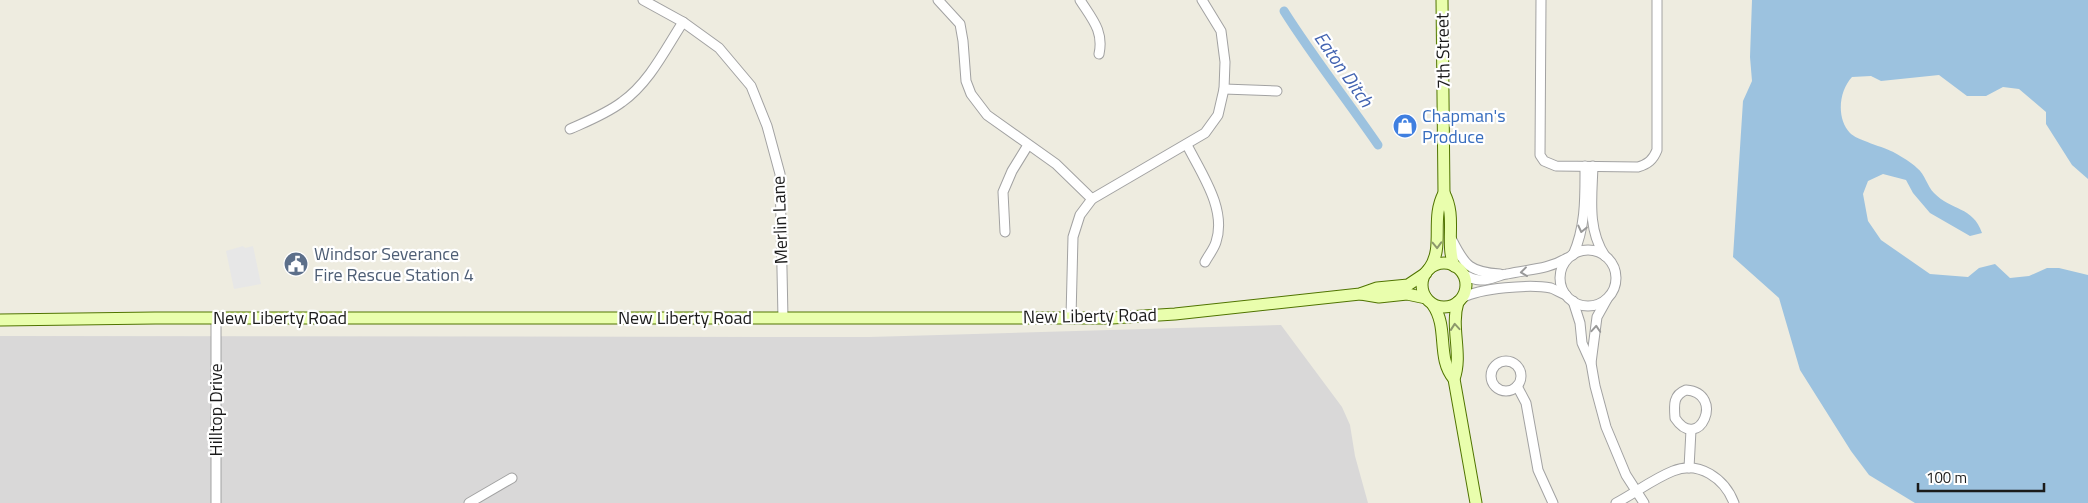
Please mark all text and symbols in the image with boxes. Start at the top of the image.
street label: 7th Street [1428,12,1457,89]
water label: Eaton Ditch [1308,25,1381,113]
place label: Chapman's Produce [1422,102,1506,150]
shop icon: Chapman's Produce [1392,113,1418,139]
street label: Merlin Lane [764,175,795,265]
one-way arrow [1577,224,1588,233]
place label: Windsor Severance Fire Rescue Station 4 [314,240,474,288]
one-way arrow [1431,241,1442,249]
public building icon: Windsor Severance Fire Rescue Station 4 [283,251,309,277]
one-way arrow [1520,266,1528,277]
street label: New Liberty Road [1023,301,1157,330]
street label: New Liberty Road [213,304,347,331]
street label: New Liberty Road [618,304,752,331]
one-way arrow [1450,322,1461,330]
one-way arrow [1590,325,1601,333]
street label: Hilltop Drive [202,363,229,457]
scale bar [1918,460,2044,492]
text: 100 m [1926,466,1967,489]

